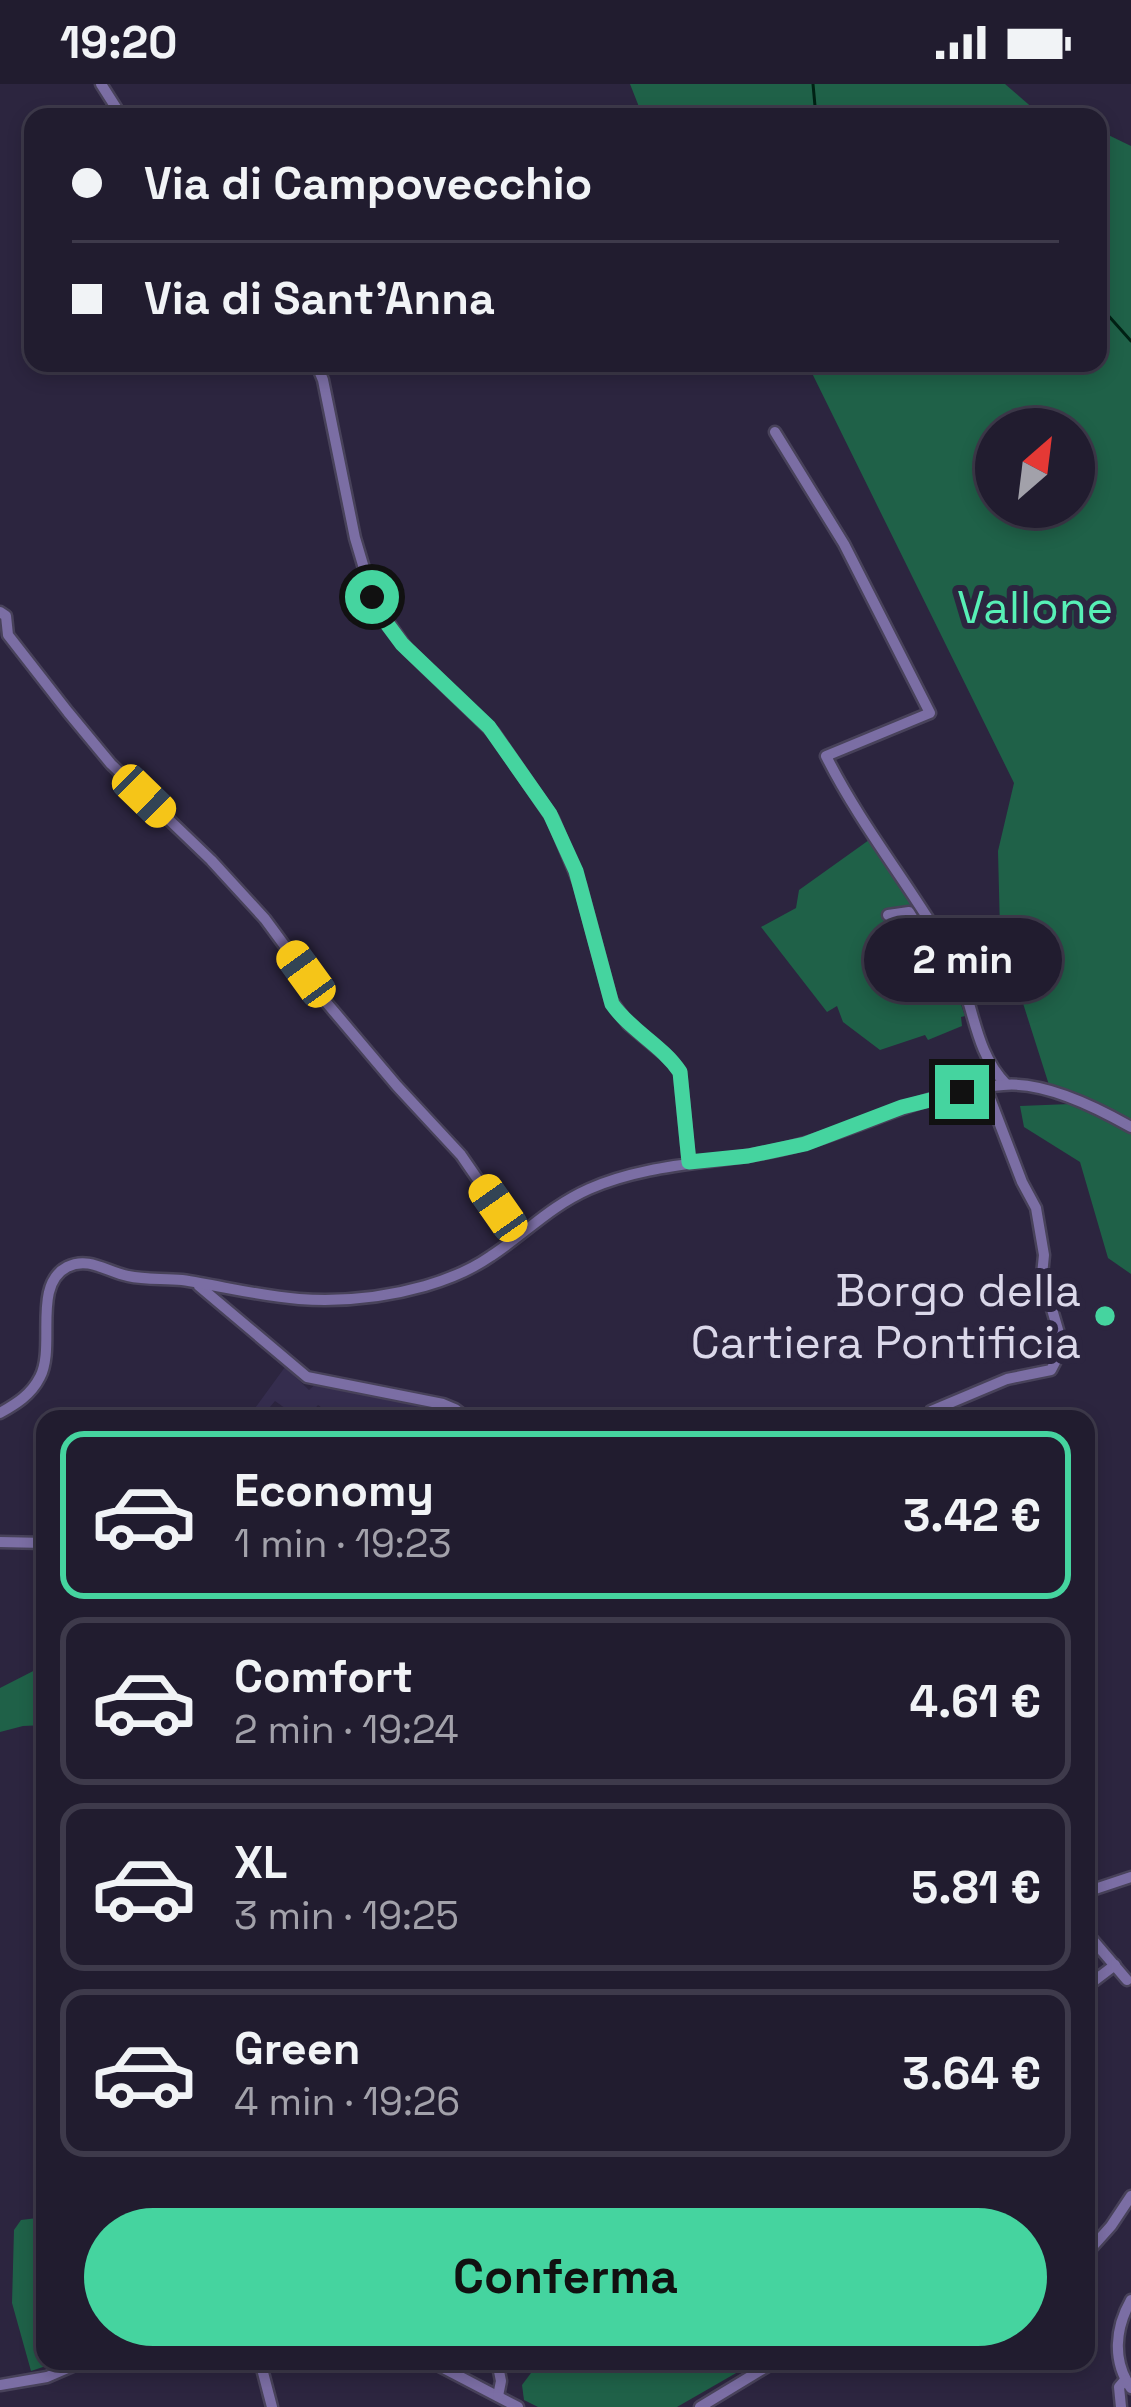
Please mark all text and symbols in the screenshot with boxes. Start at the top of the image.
text: 19:20 [60,14,177,71]
text: Via di Campovecchio [144,155,592,212]
text: Via di Sant'Anna [144,270,495,327]
north arrow [975,408,1095,528]
map controls [975,408,1095,528]
route start [345,570,399,624]
park label: Vallone [957,579,1113,636]
car [106,758,182,834]
callout: 2 min [863,918,1061,1002]
car [270,934,342,1014]
text: 2 min [913,935,1013,984]
route end [935,1065,989,1119]
car [463,1168,533,1248]
place label: Borgo della Cartiera Pontificia [691,1262,1081,1371]
marker: Borgo della Cartiera Pontificia [1092,1303,1118,1329]
icon: car [90,1461,198,1569]
text: Economy [234,1462,434,1519]
text: 3.42 € [903,1487,1041,1544]
text: 1 min · 19:23 [234,1519,452,1568]
icon: car [90,1647,198,1755]
text: Comfort [234,1648,413,1705]
text: 4.61 € [910,1673,1041,1730]
text: 2 min · 19:24 [234,1705,459,1754]
icon: car [90,1833,198,1941]
text: XL [234,1834,287,1891]
text: 5.81 € [911,1859,1041,1916]
text: 3 min · 19:25 [234,1891,459,1940]
icon: car [90,2019,198,2127]
text: Green [234,2020,360,2077]
text: 3.64 € [902,2045,1041,2102]
text: 4 min · 19:26 [234,2077,460,2126]
button: Conferma [84,2208,1047,2346]

